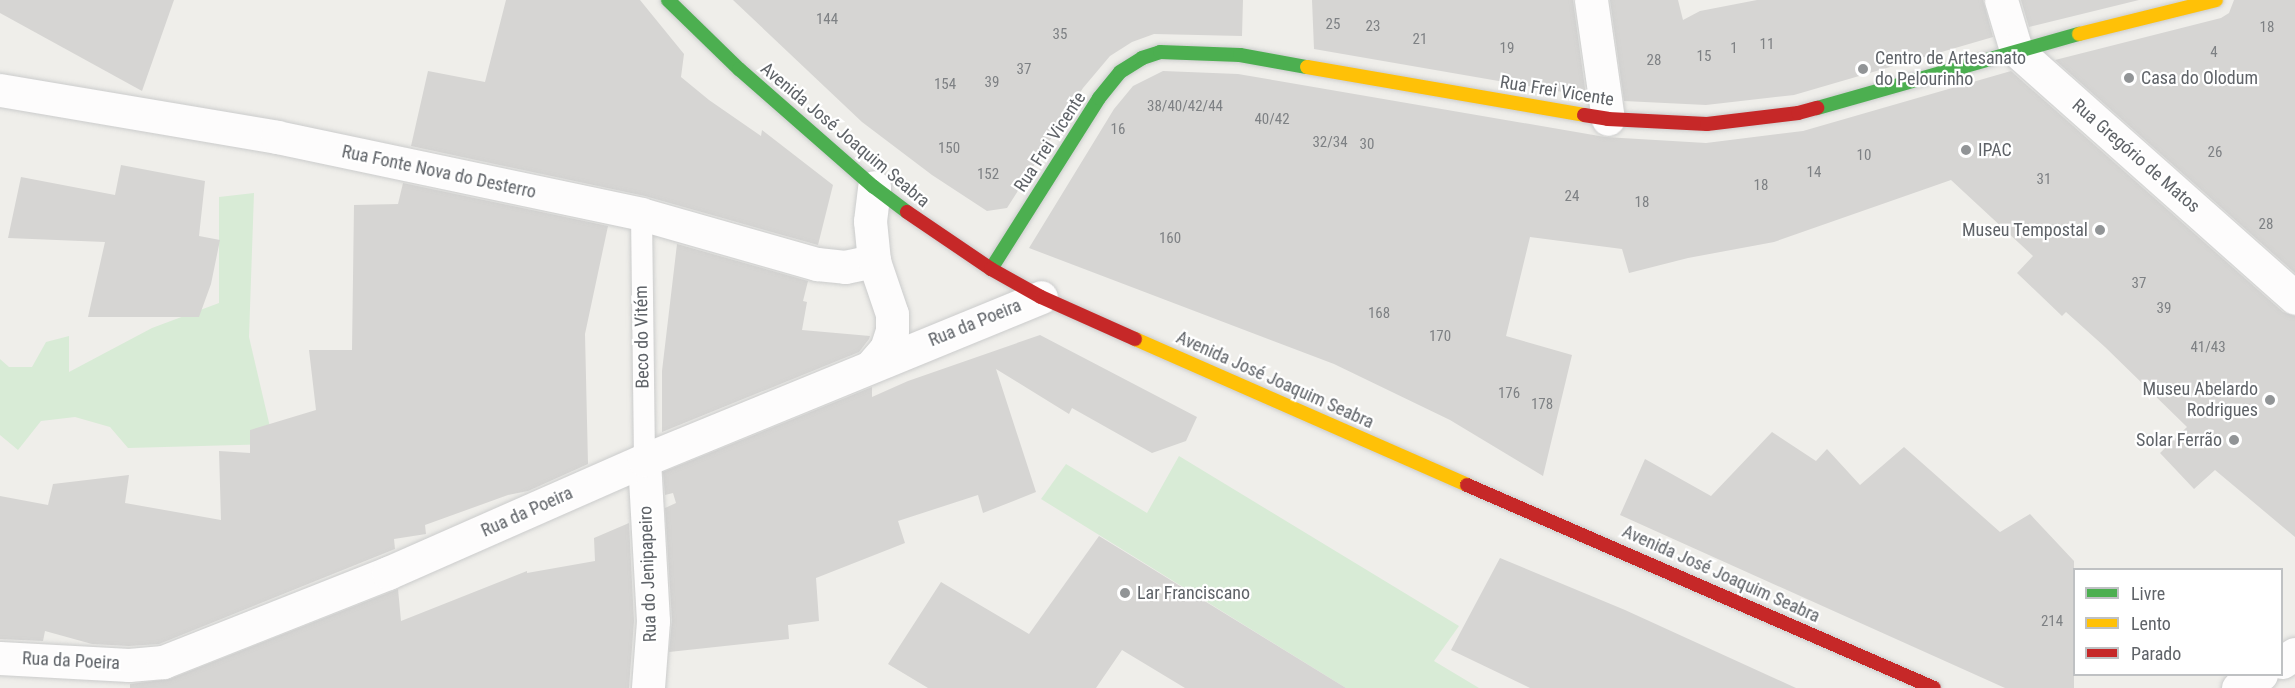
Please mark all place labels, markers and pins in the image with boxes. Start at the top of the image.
place label: Centro de Artesanato do Pelourinho [1875,48,2026,90]
marker: Centro de Artesanato do Pelourinho [1856,62,1870,76]
place label: Casa do Olodum [2141,67,2258,89]
marker: Casa do Olodum [2122,71,2136,85]
place label: IPAC [1978,139,2012,161]
marker: IPAC [1959,143,1973,157]
place label: Museu Tempostal [1962,219,2088,241]
marker: Museu Tempostal [2093,223,2107,237]
place label: Museu Abelardo Rodrigues [2142,379,2258,422]
marker: Museu Abelardo Rodrigues [2263,393,2277,407]
place label: Solar Ferrão [2136,429,2222,451]
marker: Solar Ferrão [2227,433,2241,447]
place label: Lar Franciscano [1137,582,1250,604]
marker: Lar Franciscano [1118,586,1132,600]

